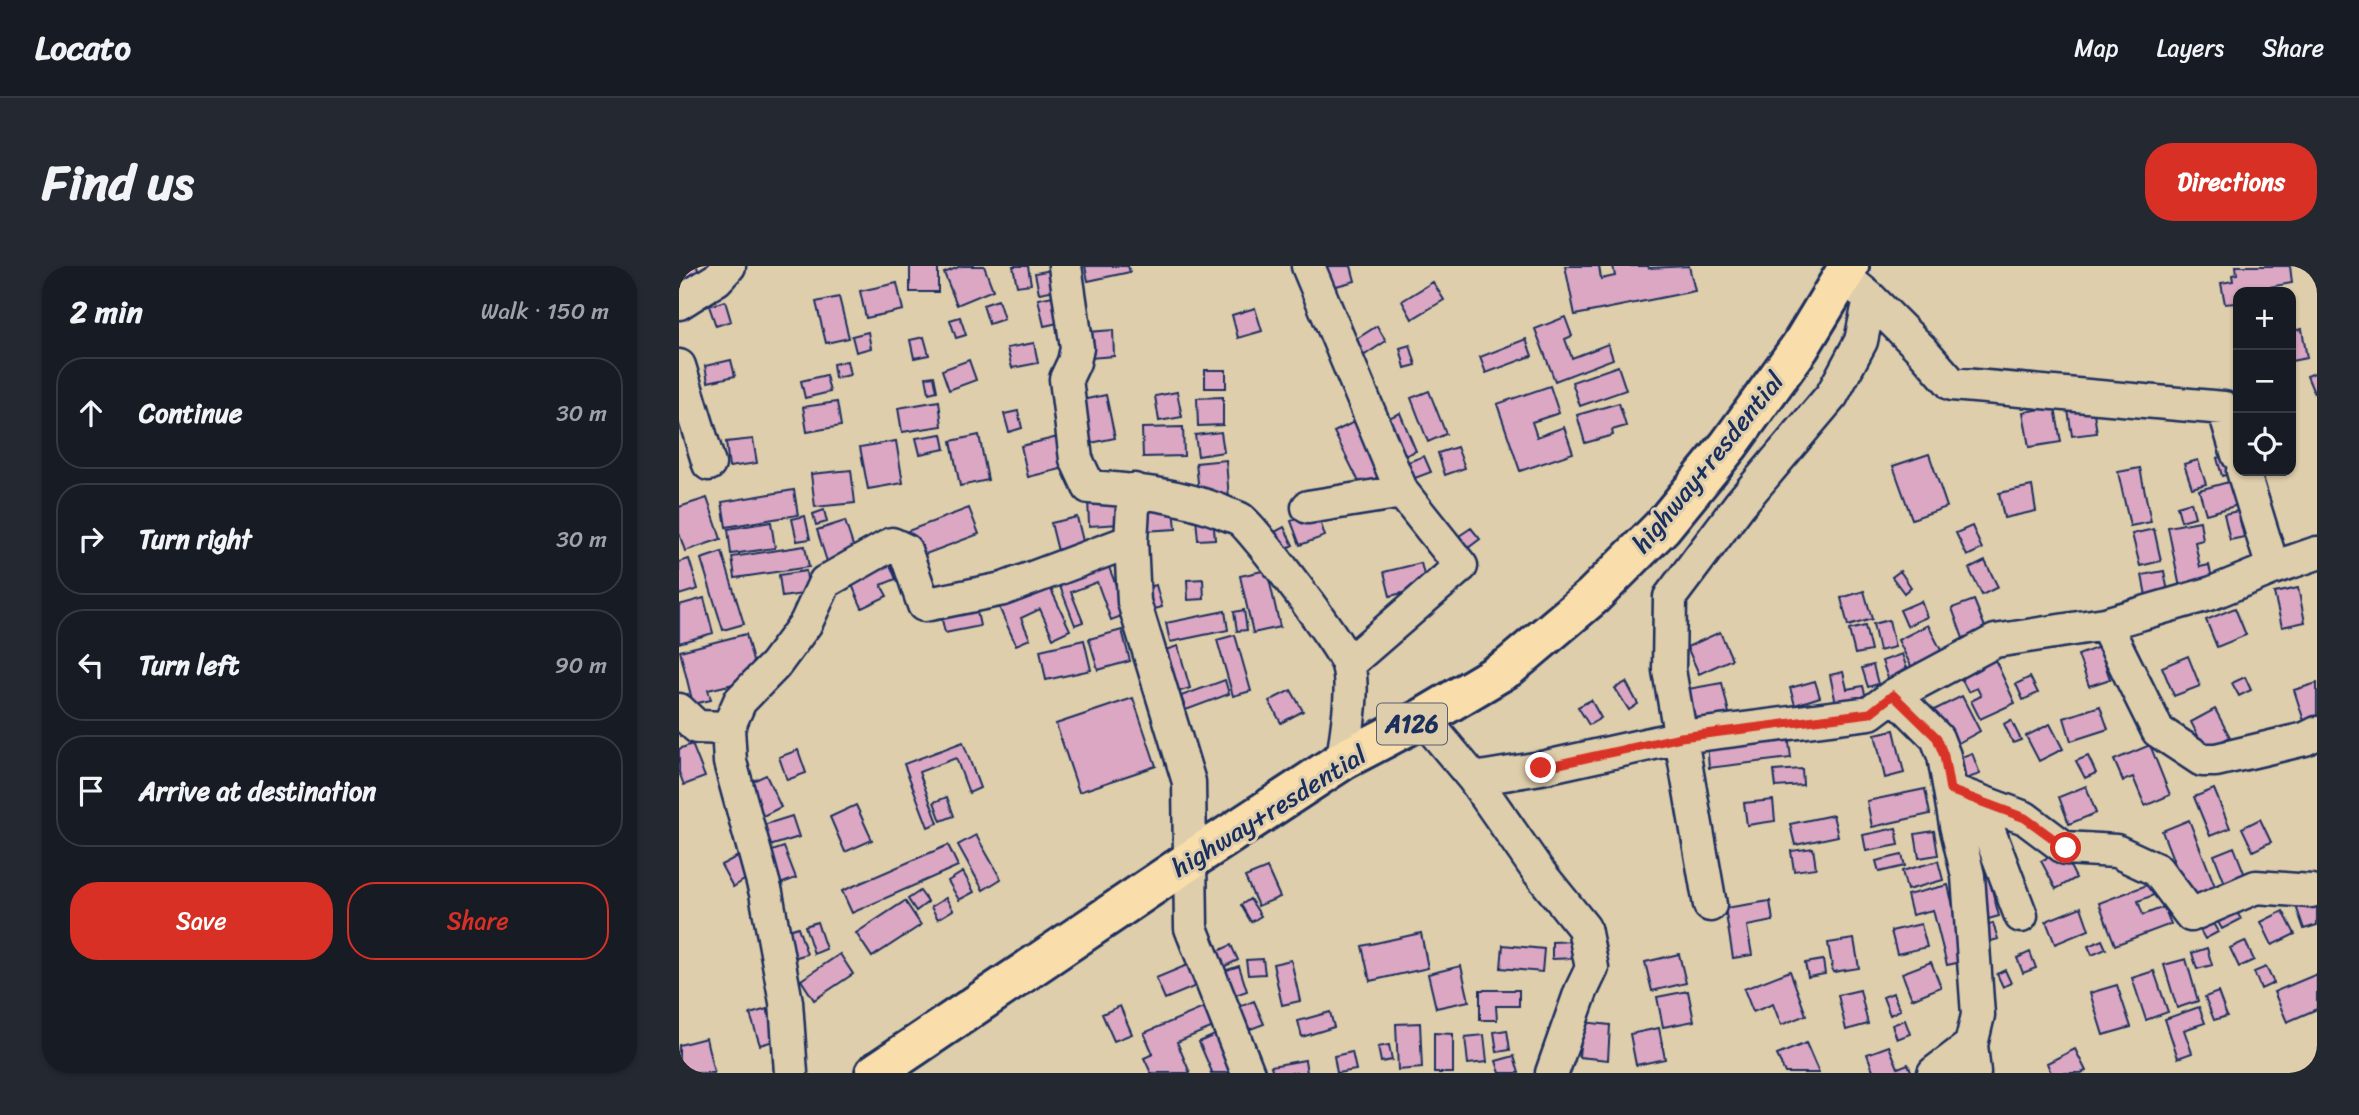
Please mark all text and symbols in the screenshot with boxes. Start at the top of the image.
text: Locato [35,19,131,77]
text: Map [2074,27,2119,69]
text: Layers [2157,27,2224,69]
text: Share [2262,27,2324,69]
text: Find us [42,139,194,226]
button: Directions [2145,143,2317,221]
text: 2 min [70,285,143,339]
map controls [2233,287,2296,476]
button: + [2233,287,2296,350]
text: Walk · 150 m [481,291,609,332]
button: − [2233,350,2296,413]
street label: highway+resdential [1619,360,1797,564]
text: Continue [139,390,242,436]
text: 30 m [556,393,607,434]
icon: ahead [72,394,110,432]
button: locate [2233,413,2296,476]
text: Turn right [139,516,252,562]
text: 30 m [556,519,607,560]
icon: right [72,520,110,558]
text: Turn left [139,642,239,688]
text: 90 m [555,645,607,686]
icon: left [72,646,110,684]
road number: A126 [1377,704,1447,744]
street label: highway+resdential [1161,732,1376,890]
route end [1525,752,1556,783]
text: Arrive at destination [139,768,376,814]
icon: arrive [72,772,110,810]
route start [2050,832,2081,863]
button: Save [70,882,333,960]
button: Share [347,882,609,960]

